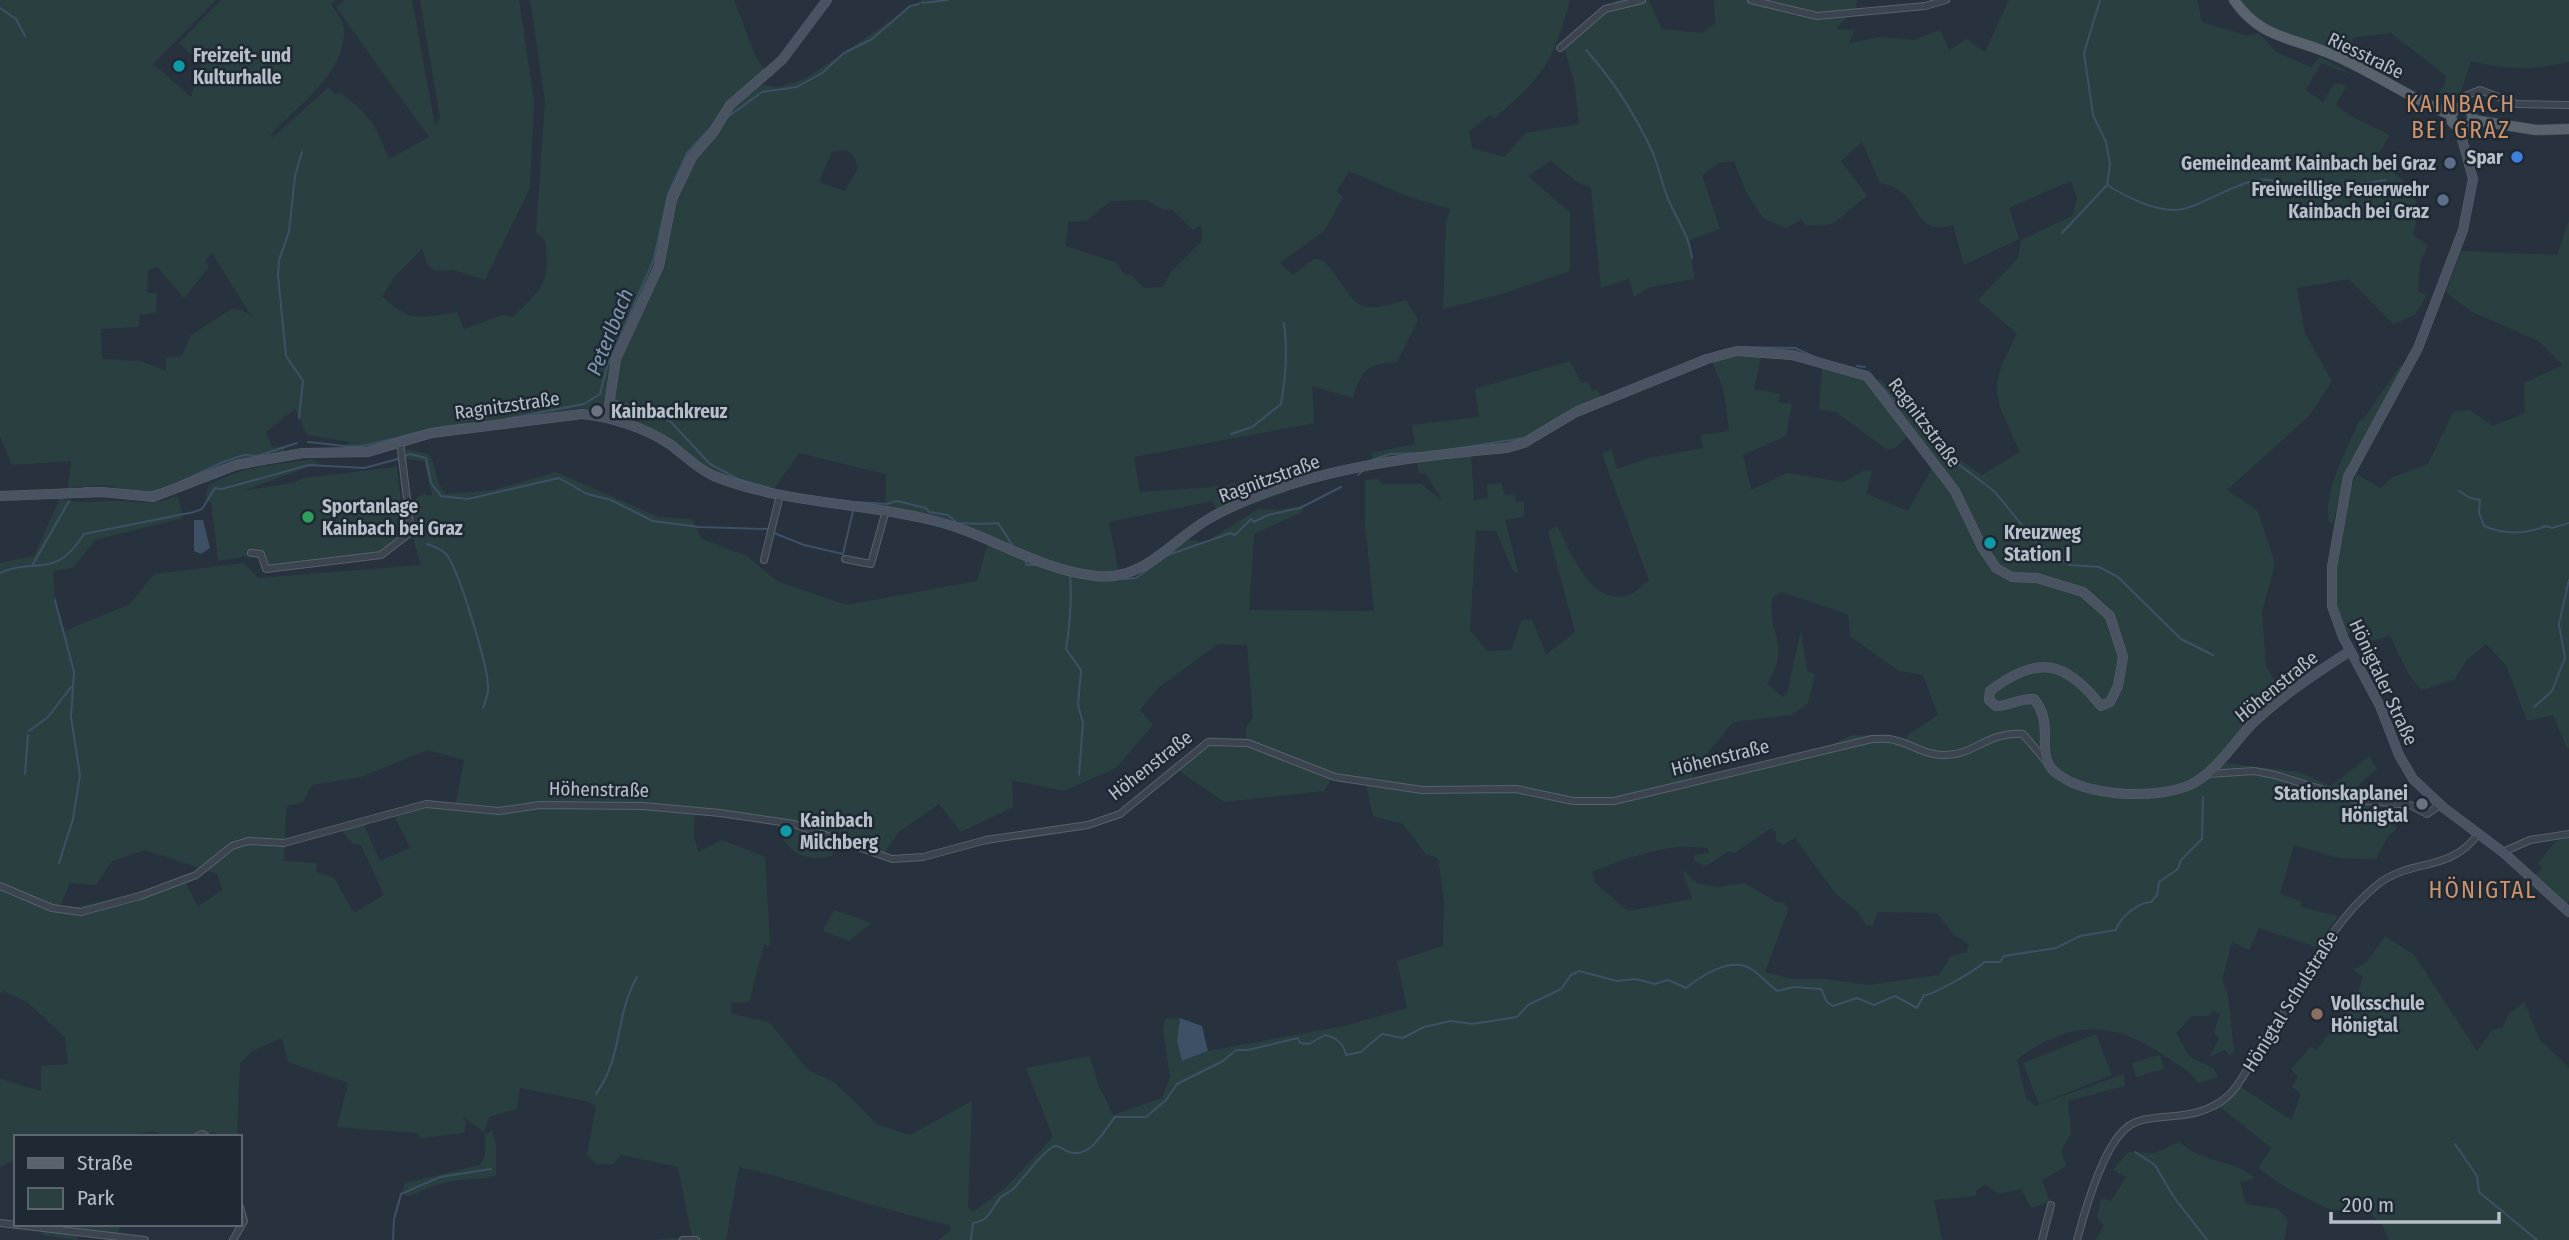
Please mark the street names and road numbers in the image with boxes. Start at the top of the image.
street label: Riesstraße [2324,27,2408,84]
street label: Ragnitzstraße [1884,373,1966,472]
street label: Ragnitzstraße [453,387,561,424]
street label: Ragnitzstraße [1215,450,1323,507]
street label: Hönigtaler Straße [2344,616,2423,749]
street label: Höhenstraße [2230,646,2322,727]
street label: Höhenstraße [1104,726,1197,805]
street label: Höhenstraße [1669,734,1771,781]
street label: Höhenstraße [549,777,649,802]
street label: Hönigtal Schulstraße [2238,927,2343,1076]

